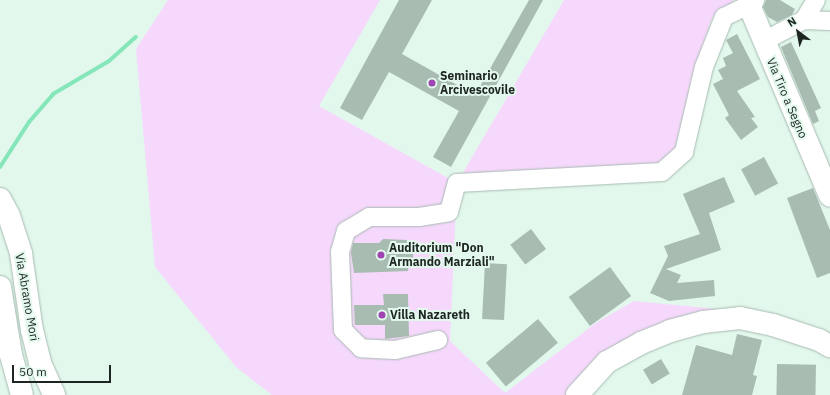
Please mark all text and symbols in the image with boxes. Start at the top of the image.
north arrow [778,12,818,52]
text: N [785,14,799,30]
street label: Via Tiro a Segno [764,56,810,140]
place label: Seminario Arcivescovile [440,69,515,97]
marker: Seminario Arcivescovile [427,78,437,88]
place label: Auditorium "Don Armando Marziali" [389,241,495,269]
marker: Auditorium "Don Armando Marziali" [376,250,386,260]
street label: Via Abramo Mori [12,252,42,342]
place label: Villa Nazareth [390,308,470,322]
marker: Villa Nazareth [377,310,387,320]
scale bar [14,357,113,383]
text: 50 m [19,364,47,379]

